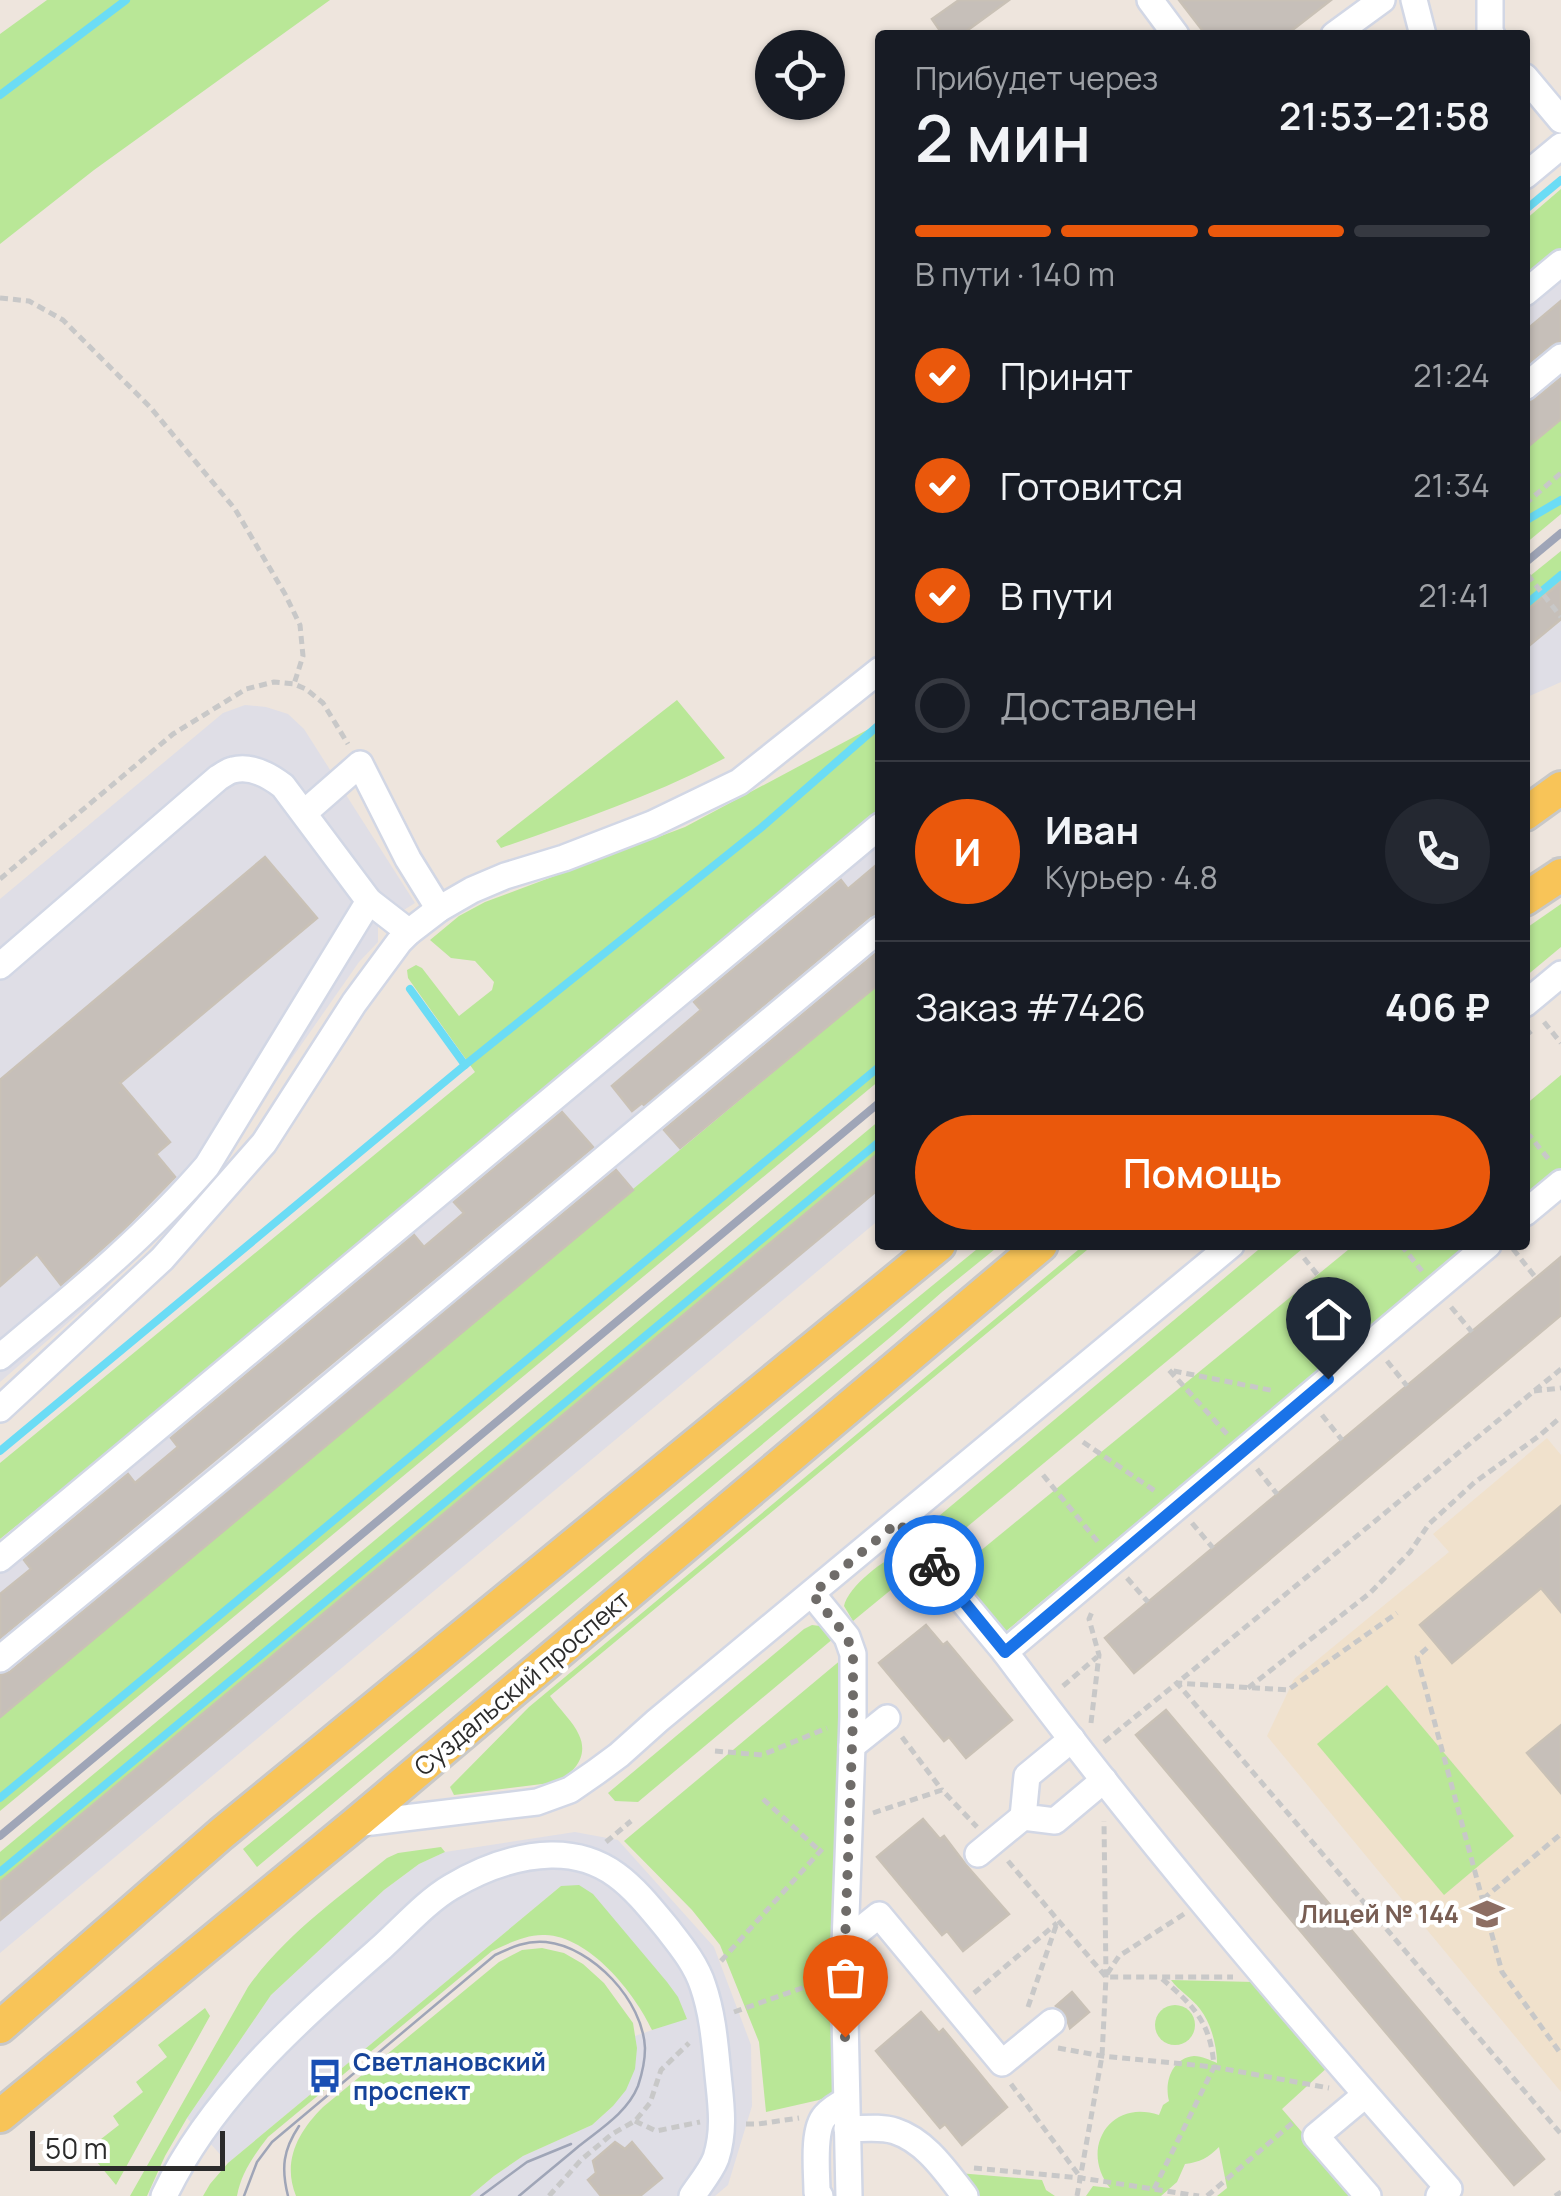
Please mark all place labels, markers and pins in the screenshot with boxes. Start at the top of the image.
pin [1286,1277,1371,1380]
school or university icon: Лицей № 144 [1468,1895,1506,1933]
place label: Лицей № 144 [1300,1896,1459,1931]
pin [803,1935,888,2038]
place label: Светлановский проспект [353,2044,546,2108]
bus stop icon: Светлановский проспект [306,2057,344,2095]

